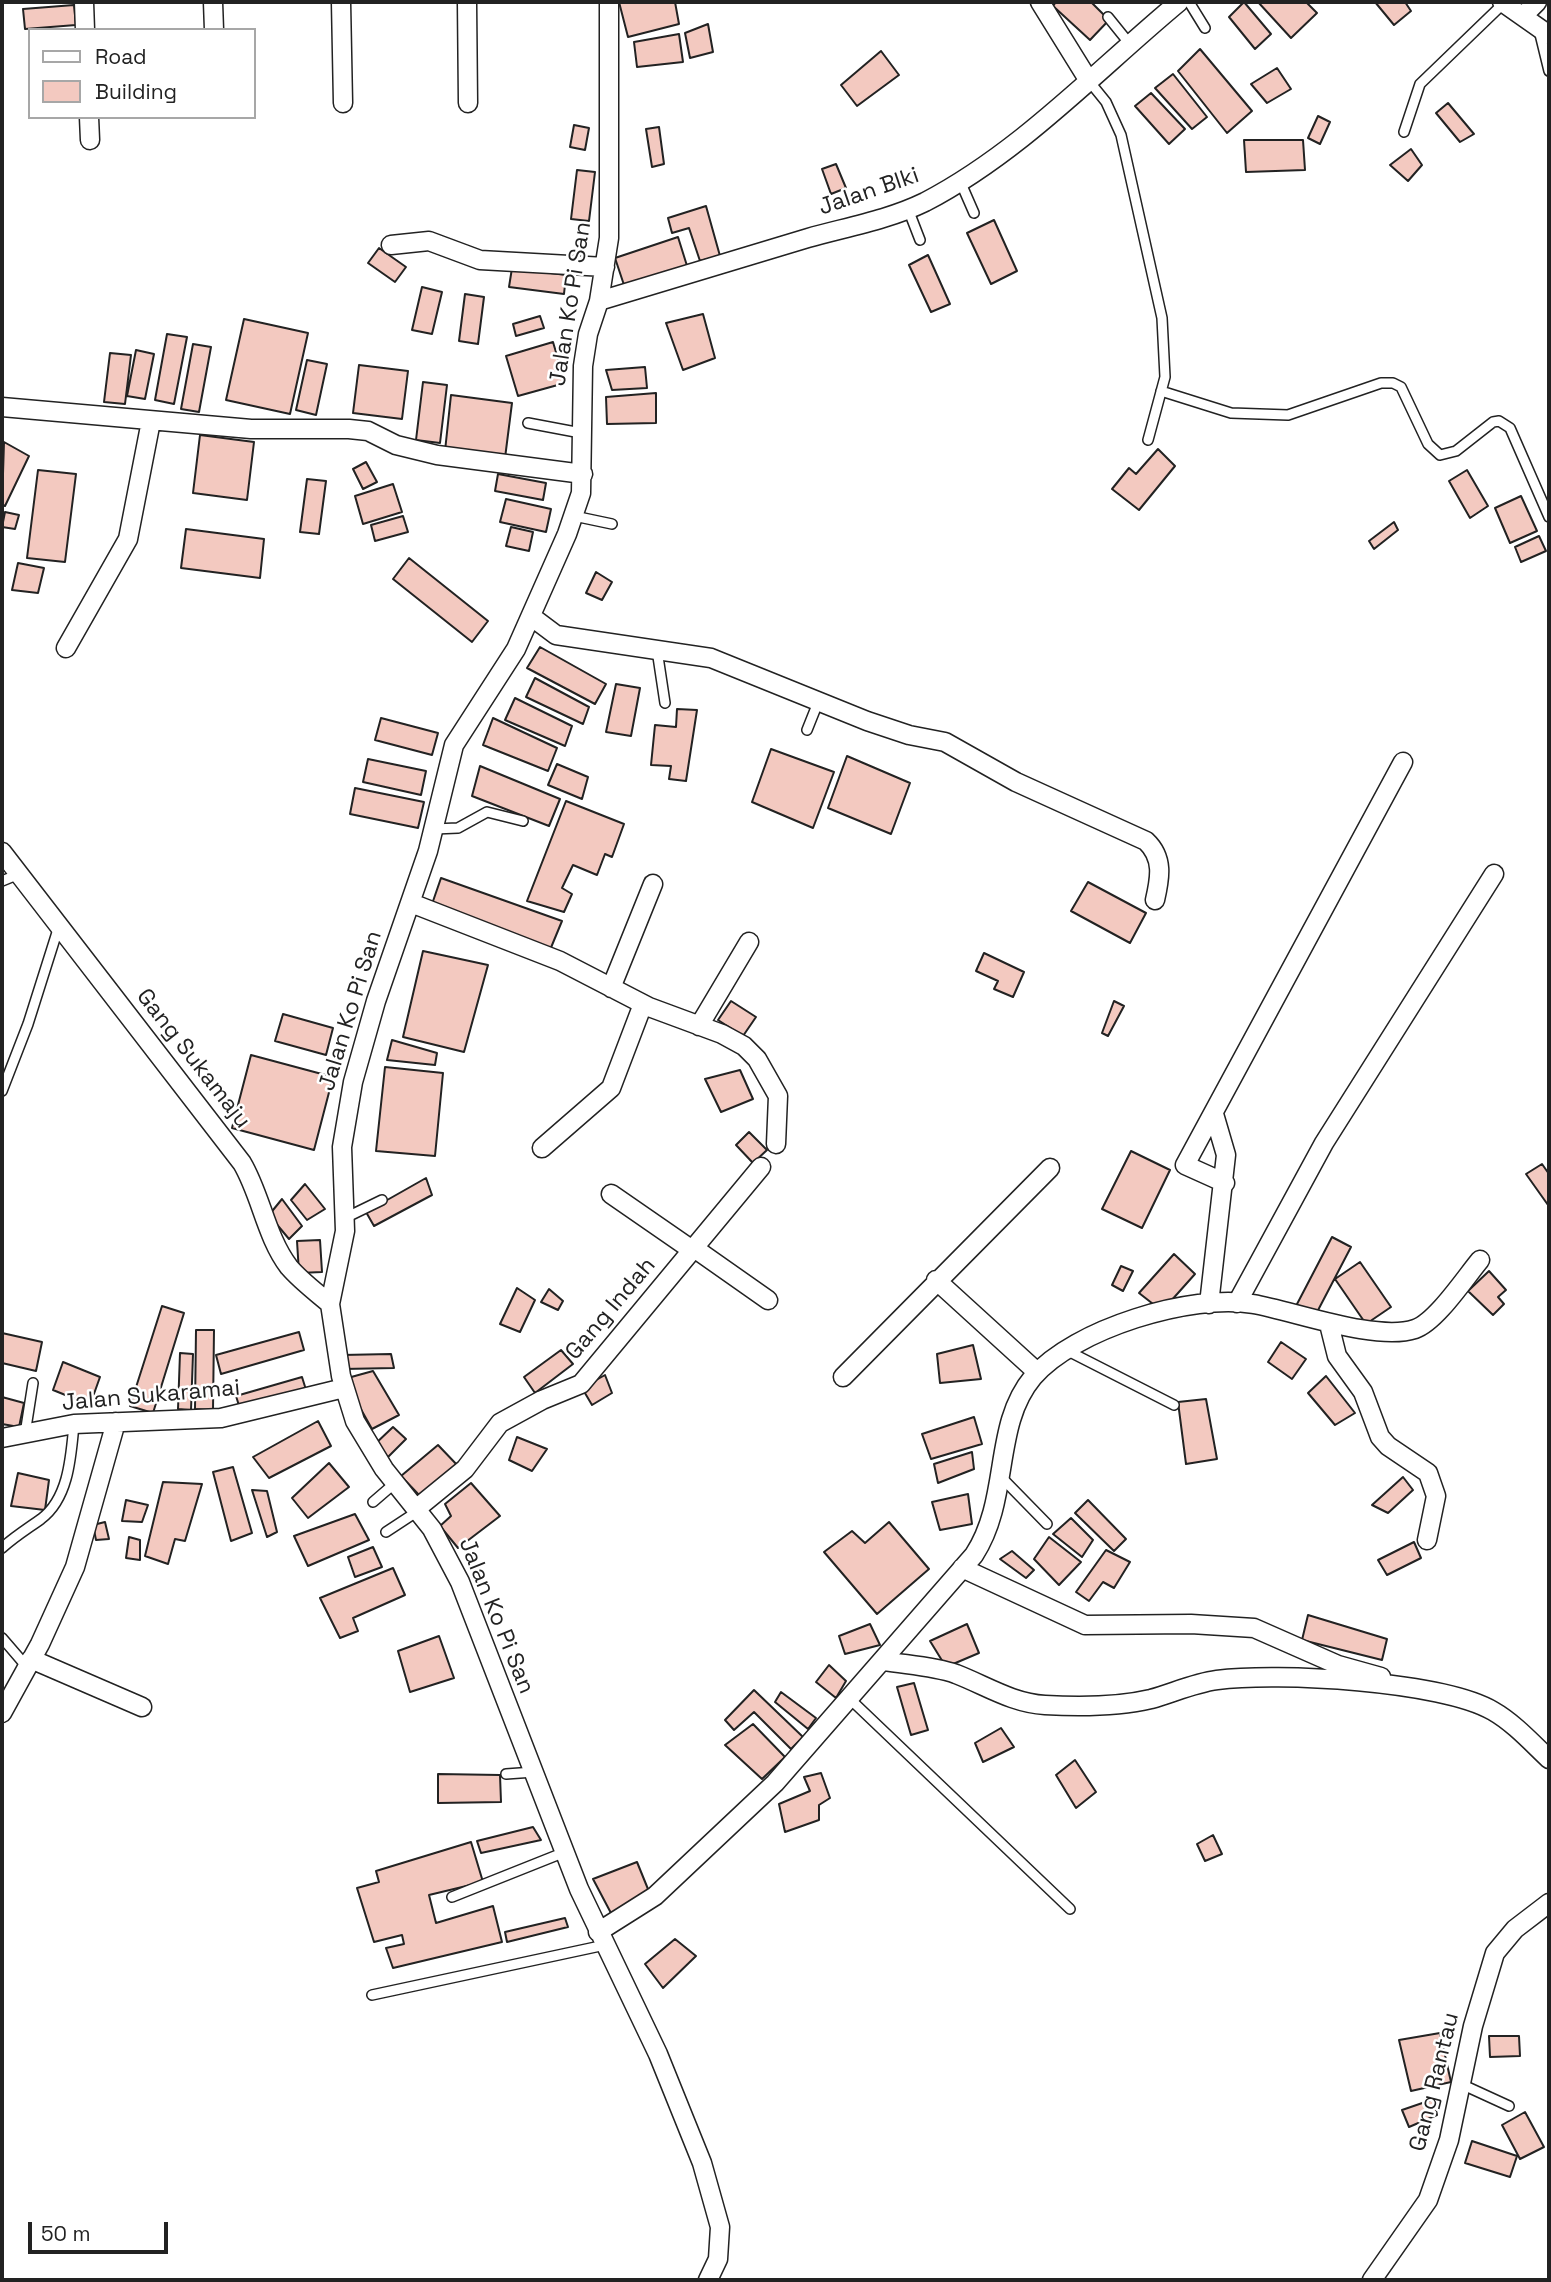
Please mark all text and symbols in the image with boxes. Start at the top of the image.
legend [28,28,256,119]
text: Road [95,43,147,70]
text: Building [95,78,177,105]
street label: Jalan Blki [815,162,923,222]
street label: Jalan Ko Pi San [544,220,598,388]
street label: Jalan Ko Pi San [314,928,388,1094]
street label: Gang Sukamaju [130,984,256,1134]
street label: Gang Indah [560,1252,662,1366]
street label: Jalan Sukaramai [61,1374,241,1418]
street label: Jalan Ko Pi San [452,1534,540,1698]
street label: Gang Rantau [1404,2010,1466,2154]
scale bar [32,2208,172,2252]
text: 50 m [41,2220,91,2247]

